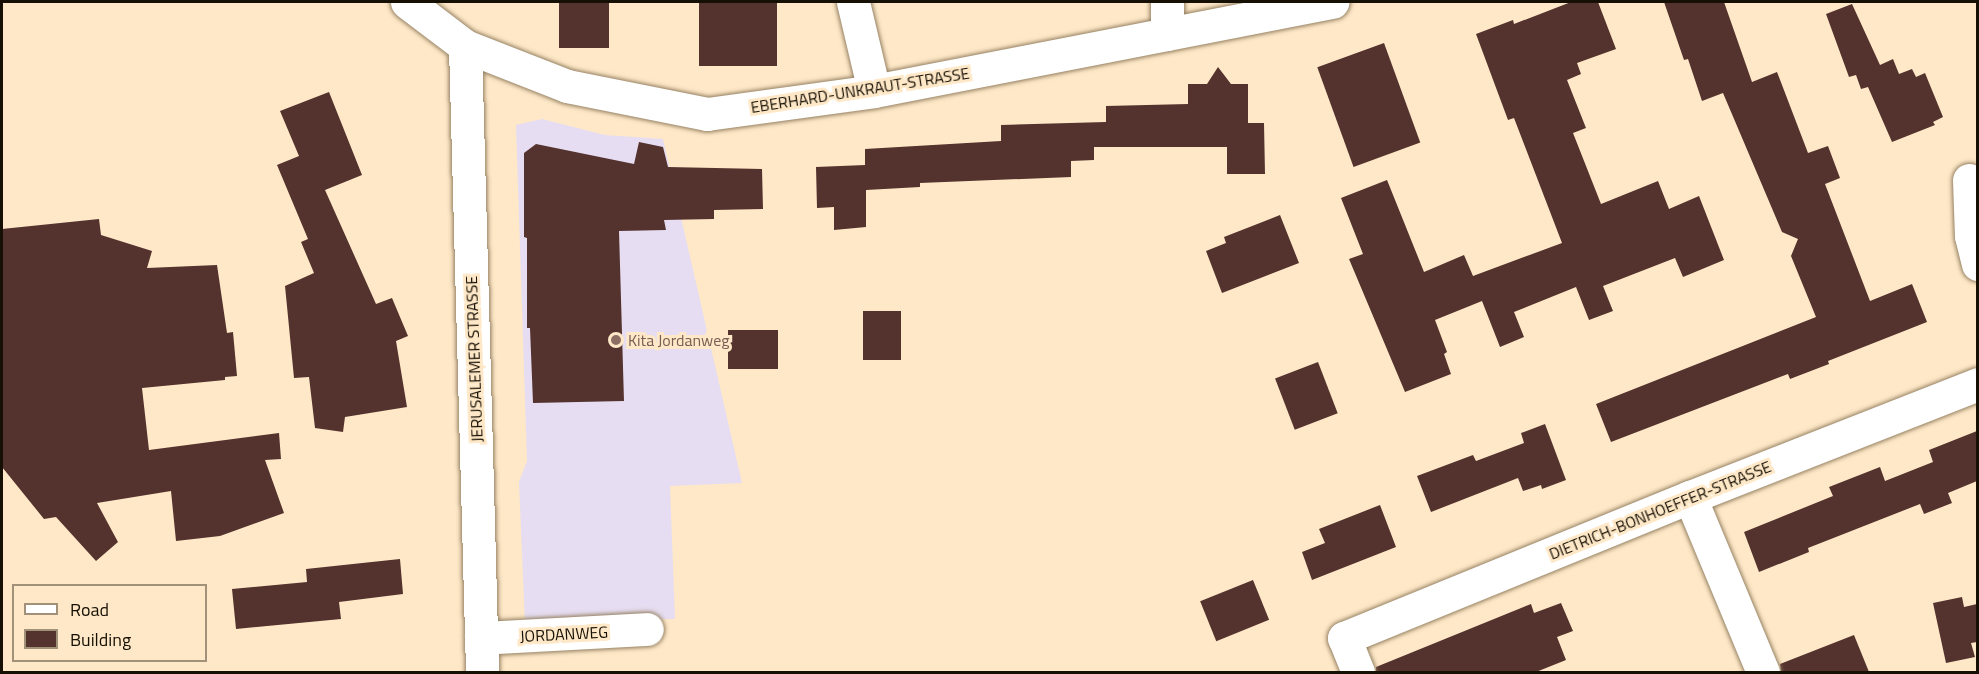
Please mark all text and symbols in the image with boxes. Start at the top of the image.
street label: EBERHARD-UNKRAUT-STRASSE [749,63,971,117]
street label: JERUSALEMER STRASSE [462,276,486,442]
place label: Kita Jordanweg [628,330,729,350]
marker: Kita Jordanweg [609,333,623,347]
street label: DIETRICH-BONHOEFFER-STRASSE [1546,457,1774,563]
legend [12,584,207,662]
text: Road [70,596,109,623]
street label: JORDANWEG [519,622,609,646]
text: Building [70,626,131,653]

